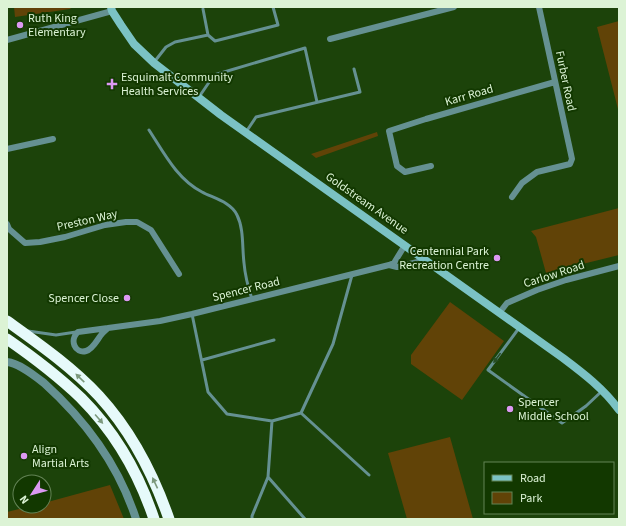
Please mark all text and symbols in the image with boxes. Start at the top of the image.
place label: Ruth King Elementary [28,10,86,41]
marker: Ruth King Elementary [15,20,25,30]
street label: Furber Road [551,49,580,113]
place label: Esquimalt Community Health Services [121,69,233,100]
marker: Esquimalt Community Health Services [106,78,118,90]
street label: Karr Road [443,80,495,110]
street label: Goldstream Avenue [322,168,412,238]
street label: Preston Way [55,205,120,236]
place label: Centennial Park Recreation Centre [399,243,489,274]
marker: Centennial Park Recreation Centre [492,253,502,263]
street label: Carlow Road [521,257,587,292]
street label: Spencer Road [211,273,282,306]
place label: Spencer Close [48,290,119,307]
marker: Spencer Close [122,293,132,303]
one-way arrow [493,352,501,363]
one-way arrow [75,373,85,383]
place label: Spencer Middle School [518,394,589,425]
marker: Spencer Middle School [505,404,515,414]
one-way arrow [95,414,104,424]
place label: Align Martial Arts [32,441,89,472]
marker: Align Martial Arts [19,451,29,461]
legend [484,462,614,514]
text: Road [520,470,546,487]
north arrow [12,474,52,514]
one-way arrow [152,477,158,488]
text: Park [520,490,542,507]
text: N [16,492,33,507]

